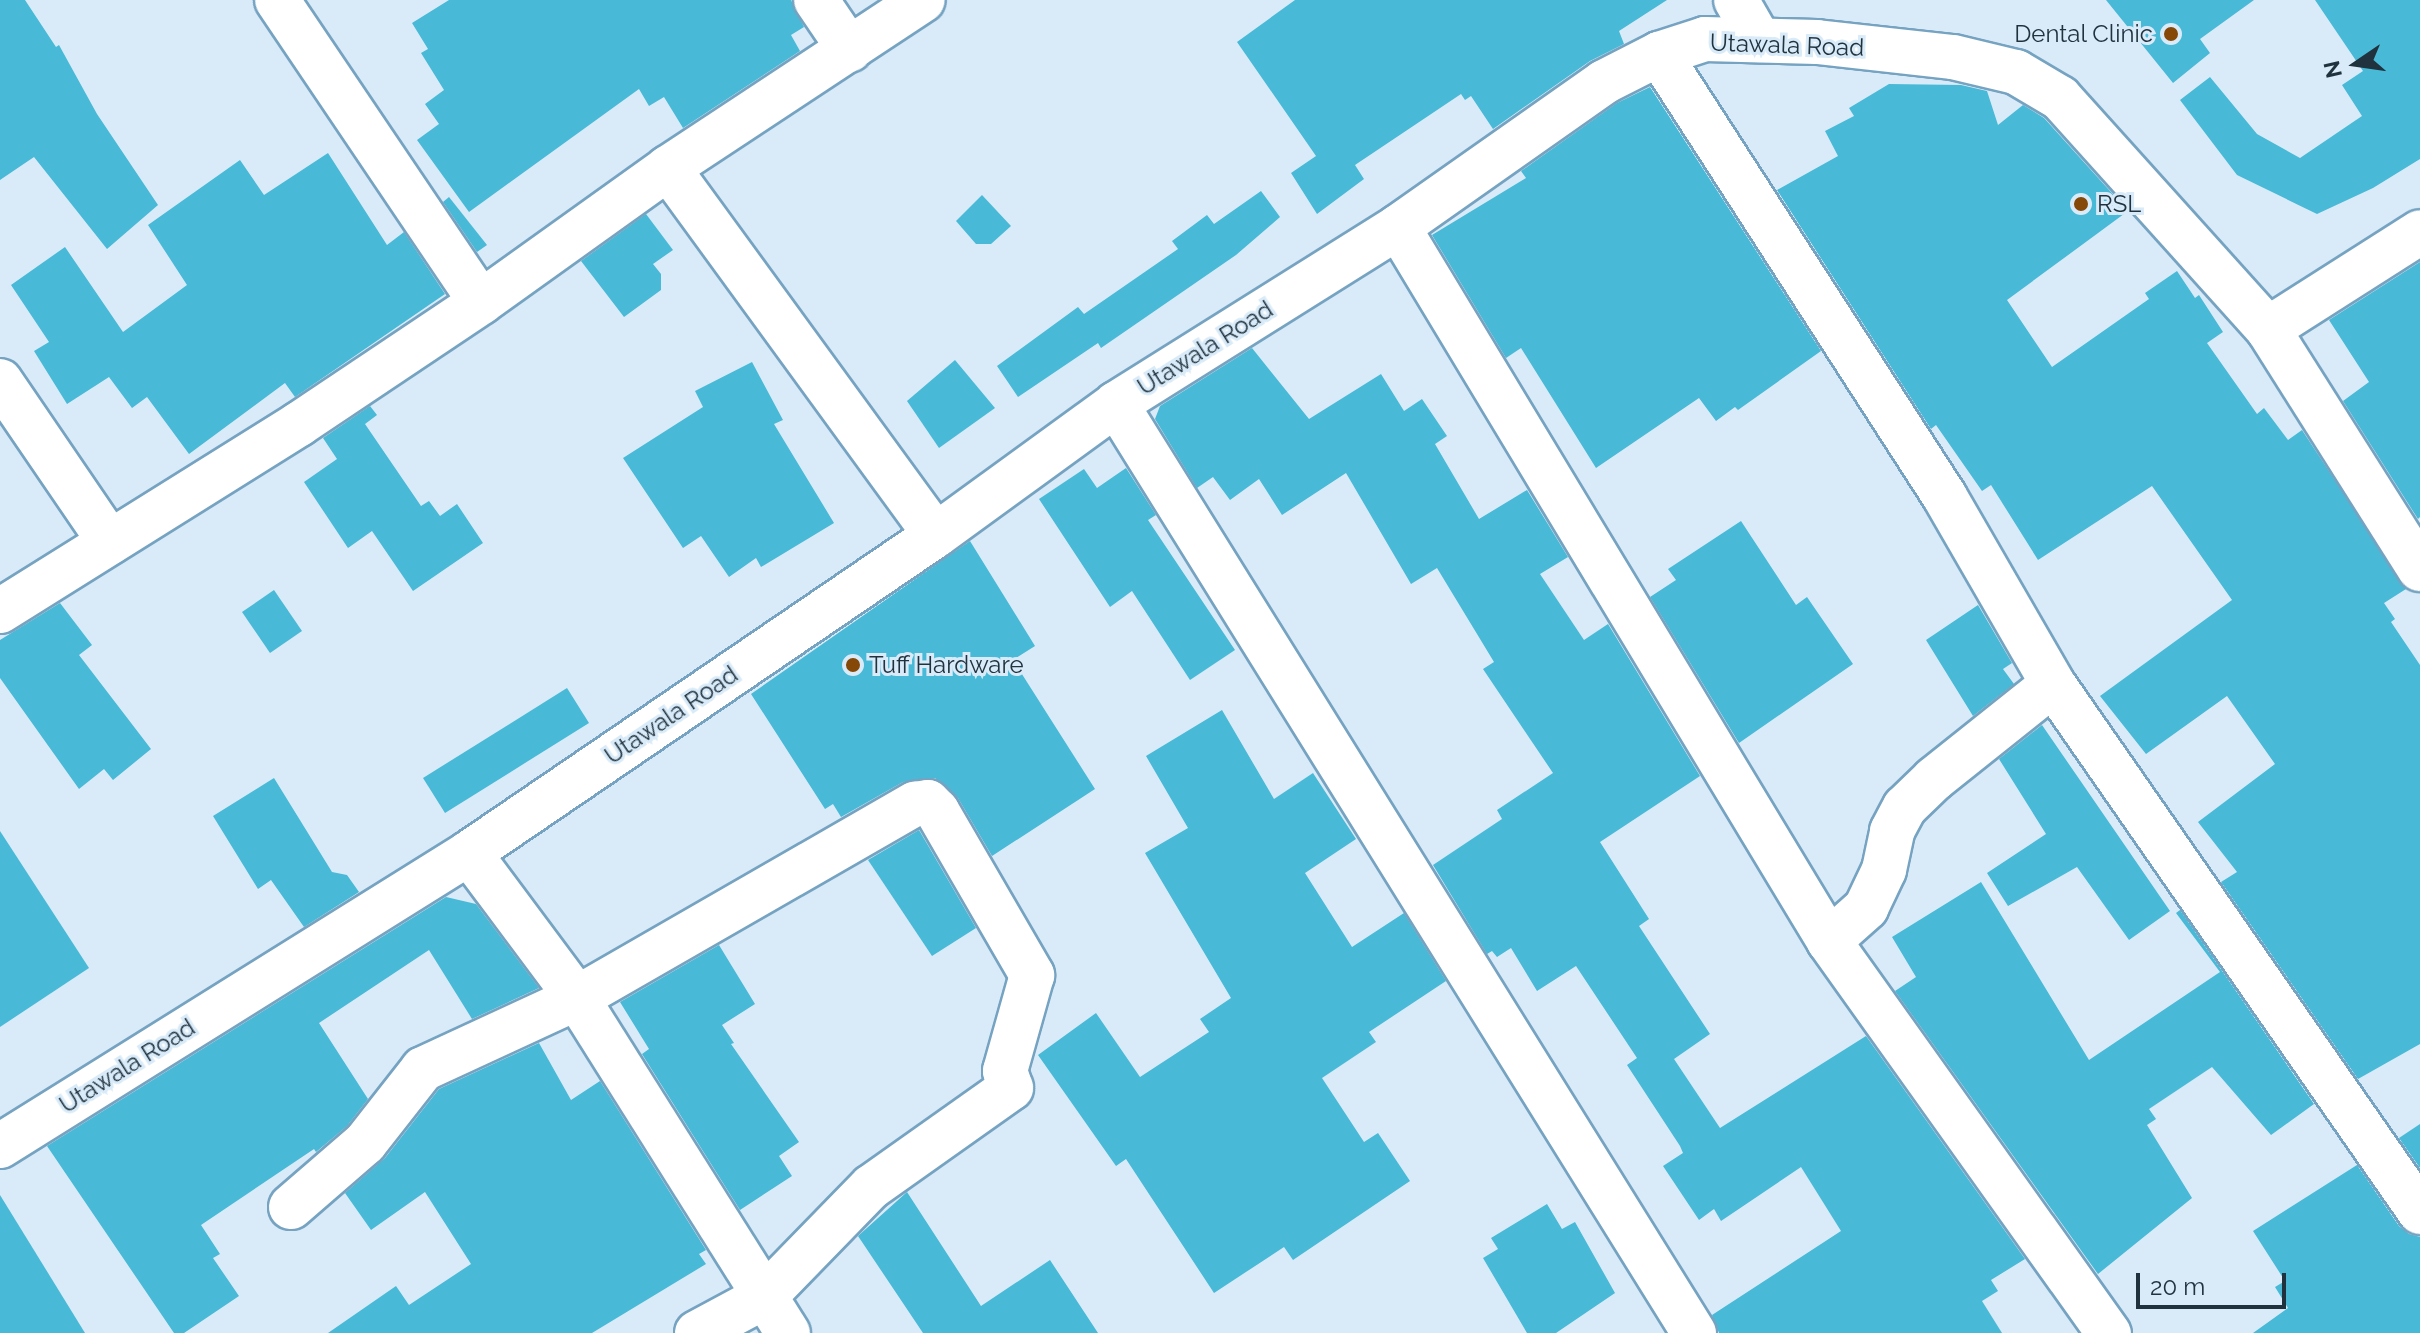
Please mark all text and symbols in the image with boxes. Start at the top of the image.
place label: Dental Clinic [2013,20,2153,48]
marker: Dental Clinic [2160,23,2182,45]
north arrow [2316,24,2396,104]
street label: Utawala Road [1709,28,1865,62]
text: N [2318,58,2347,81]
place label: RSL [2097,190,2141,218]
marker: RSL [2072,195,2090,213]
street label: Utawala Road [1132,295,1278,401]
place label: Tuff Hardware [869,651,1024,679]
marker: Tuff Hardware [844,656,862,674]
street label: Utawala Road [599,660,743,770]
street label: Utawala Road [54,1013,200,1119]
scale bar [2140,1257,2290,1307]
text: 20 m [2150,1272,2205,1301]

